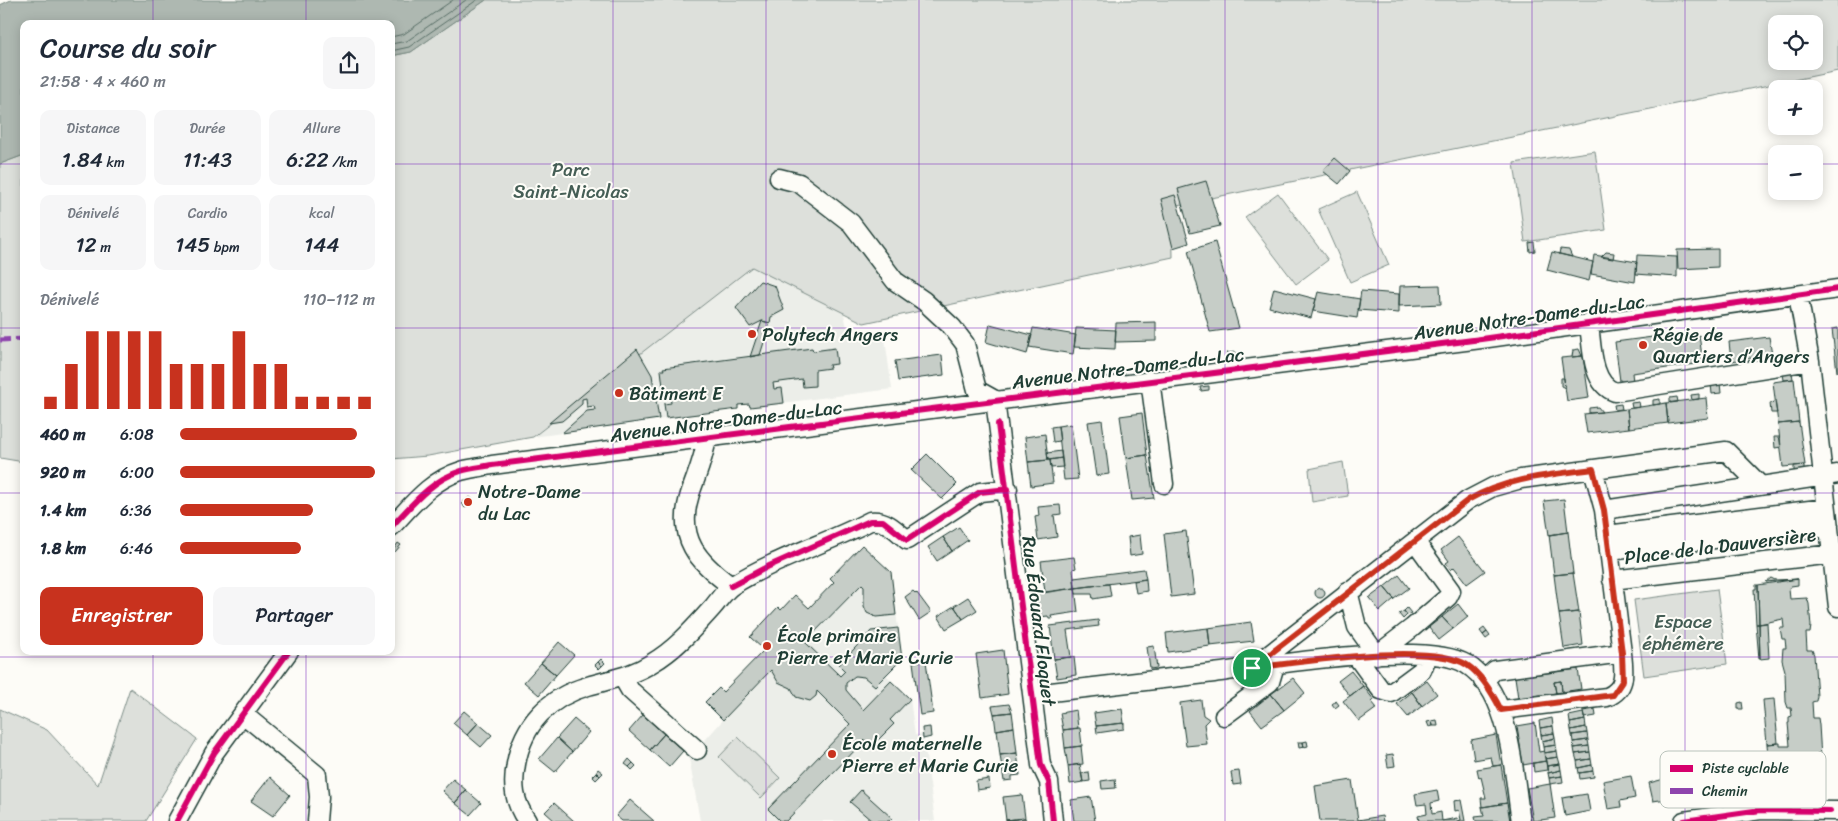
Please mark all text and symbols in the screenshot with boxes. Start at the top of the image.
map controls [1768,15,1823,200]
button: locate [1768,15,1823,70]
text: Course du soir [40,23,215,72]
button: share [323,37,375,89]
text: 21:58 · 4 × 460 m [40,67,166,96]
button: + [1768,80,1823,135]
text: Distance [67,116,120,141]
text: Durée [189,116,226,141]
text: Allure [303,116,341,141]
text: 1.84 [62,141,103,179]
text: 11:43 [183,141,232,179]
text: 6:22 [286,141,329,179]
button: − [1768,145,1823,200]
text: km [103,150,125,175]
text: /km [329,150,357,175]
park label: Parc Saint-Nicolas [513,153,629,208]
text: Dénivelé [67,201,119,226]
text: Cardio [188,201,227,226]
text: kcal [309,201,335,226]
text: 12 [75,226,97,264]
text: 145 [175,226,210,264]
text: 144 [304,226,339,264]
text: m [97,235,111,260]
text: bpm [210,235,240,260]
street label: Avenue Notre-Dame-du-Lac [1410,284,1647,350]
text: Dénivelé [40,285,99,314]
text: 110–112 m [303,285,375,314]
place label: Polytech Angers [762,318,898,351]
place label: Régie de Quartiers d’Angers [1653,318,1809,373]
marker: Polytech Angers [746,328,758,340]
street label: Avenue Notre-Dame-du-Lac [1009,337,1246,399]
marker: Régie de Quartiers d’Angers [1637,339,1649,351]
place label: Bâtiment E [629,377,724,410]
marker: Bâtiment E [613,387,625,399]
street label: Avenue Notre-Dame-du-Lac [607,390,844,452]
text: 460 m [40,420,86,449]
text: 6:08 [120,420,154,449]
text: 920 m [40,458,86,487]
text: 6:00 [120,458,154,487]
place label: Notre-Dame du Lac [478,475,581,530]
text: 1.4 km [40,496,87,525]
text: 6:36 [120,496,152,525]
marker: Notre-Dame du Lac [462,496,474,508]
street label: Place de la Dauversière [1622,518,1818,574]
text: 1.8 km [40,534,86,563]
text: 6:46 [120,534,153,563]
street label: Rue Édouard Floquet [1012,534,1066,709]
button: Enregistrer [40,587,203,645]
button: Partager [213,587,375,645]
park label: Espace éphémère [1642,605,1724,660]
place label: École primaire Pierre et Marie Curie [777,619,953,674]
marker: École primaire Pierre et Marie Curie [761,640,773,652]
pin [1231,647,1273,689]
icon: arrive [1238,654,1266,682]
place label: École maternelle Pierre et Marie Curie [842,727,1018,782]
marker: École maternelle Pierre et Marie Curie [826,748,838,760]
legend [1660,751,1826,808]
text: Piste cyclable [1702,756,1789,781]
text: Chemin [1702,779,1748,804]

